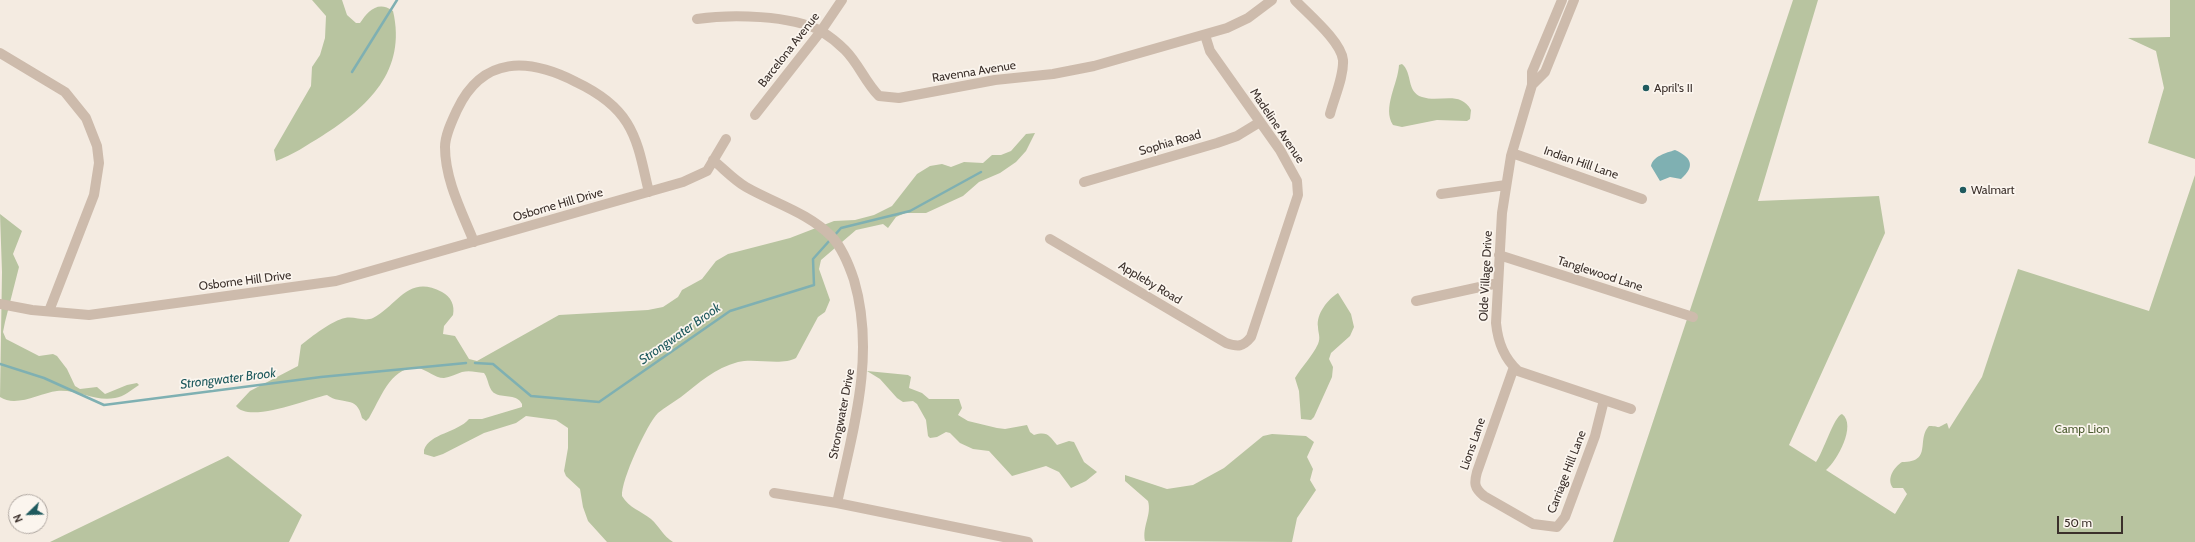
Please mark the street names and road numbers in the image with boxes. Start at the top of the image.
street label: Barcelona Avenue [755,10,823,90]
street label: Ravenna Avenue [931,58,1017,86]
street label: Madeline Avenue [1247,86,1307,166]
street label: Sophia Road [1137,127,1203,159]
street label: Indian Hill Lane [1542,144,1620,182]
street label: Osborne Hill Drive [511,185,605,225]
street label: Olde Village Drive [1476,230,1496,322]
street label: Tanglewood Lane [1556,253,1644,295]
street label: Appleby Road [1116,259,1184,307]
street label: Osborne Hill Drive [198,268,292,294]
street label: Strongwater Drive [826,368,858,460]
street label: Lions Lane [1457,416,1489,472]
street label: Carriage Hill Lane [1545,428,1589,516]

